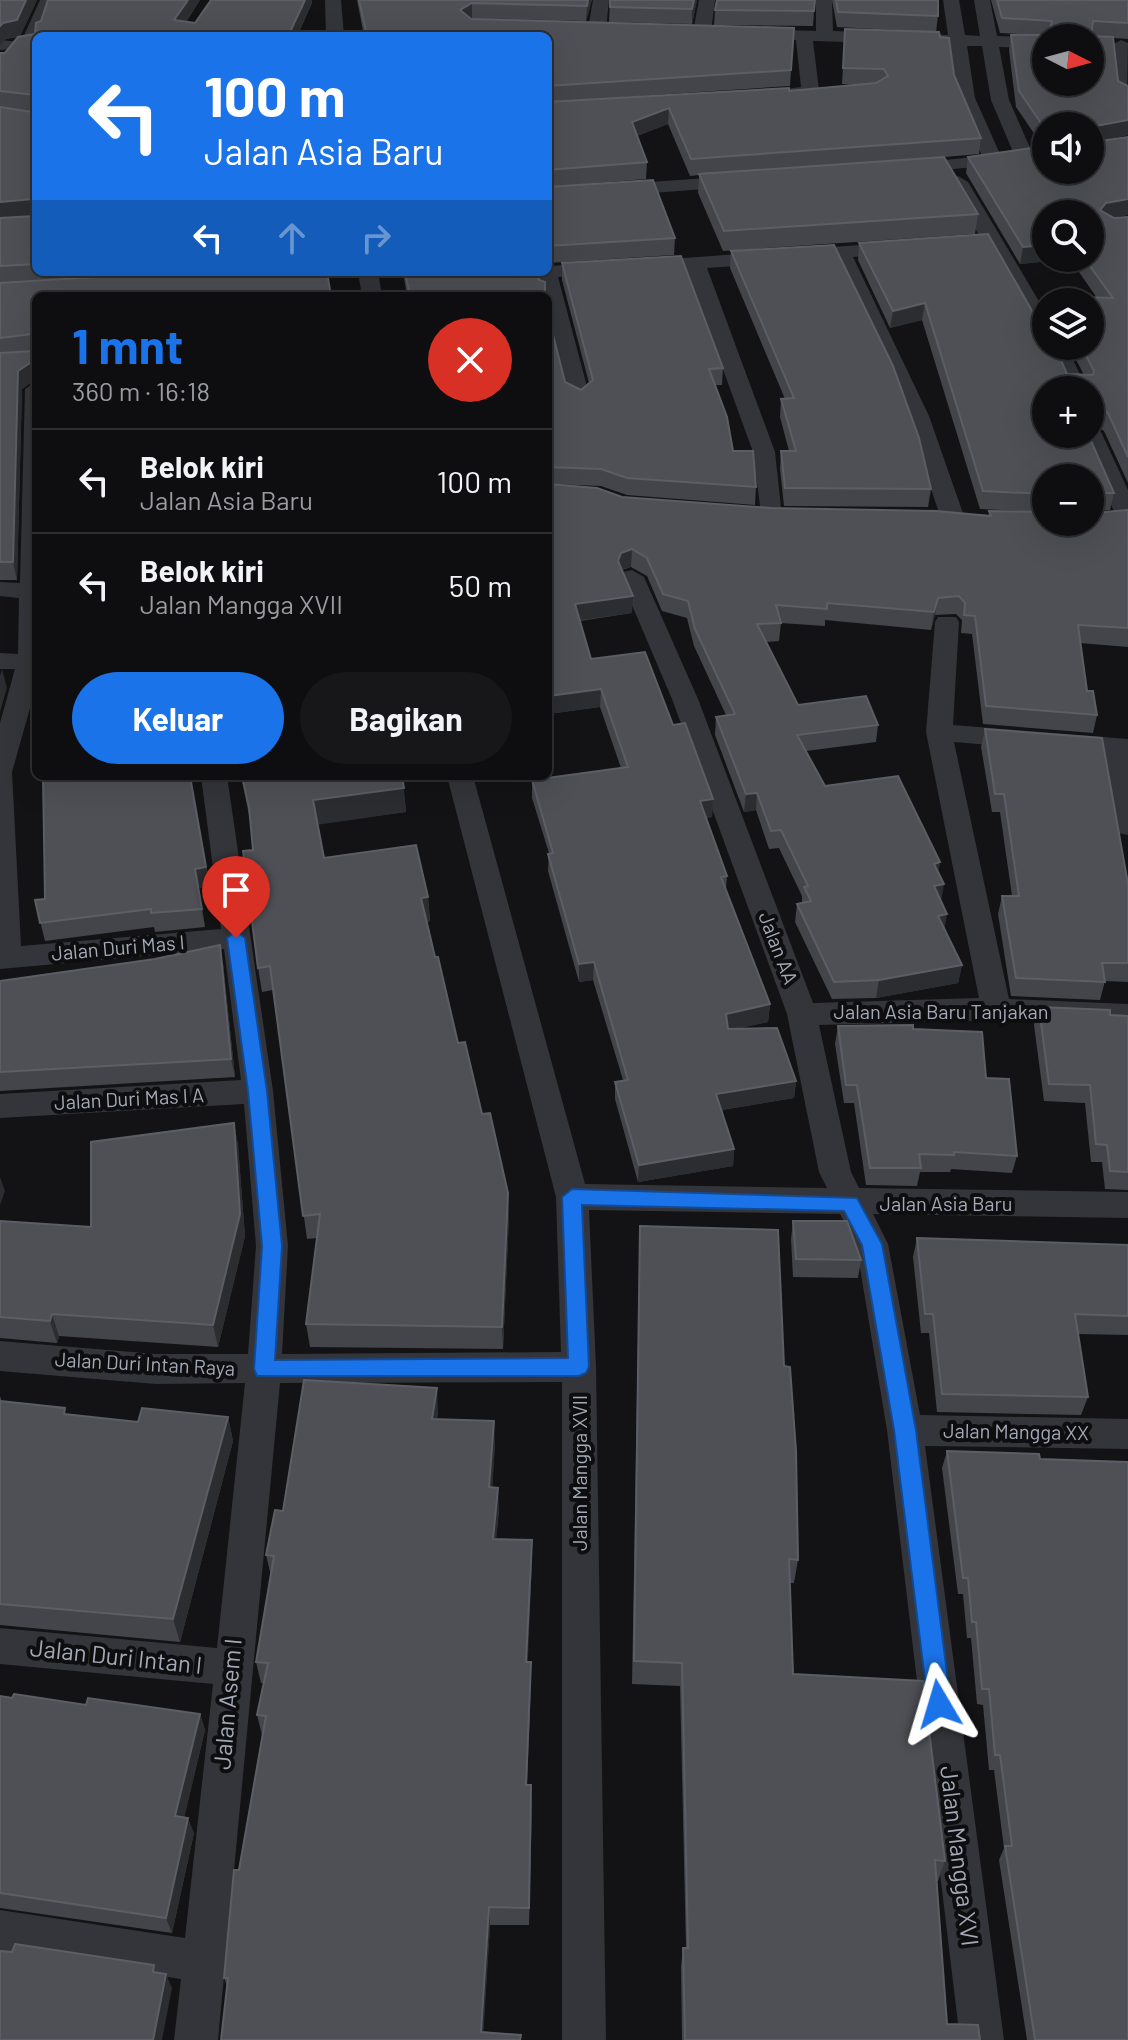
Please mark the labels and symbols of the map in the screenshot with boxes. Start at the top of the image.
north arrow [1032,24,1104,96]
pin [202,856,270,938]
street label: Jalan AA [754,908,804,987]
street label: Jalan Duri Mas I [50,929,186,965]
street label: Jalan Asia Baru Tanjakan [833,999,1049,1023]
street label: Jalan Duri Mas I A [53,1082,204,1114]
street label: Jalan Asia Baru [879,1191,1013,1215]
street label: Jalan Duri Intan Raya [54,1346,236,1380]
street label: Jalan Mangga XVII [567,1395,591,1551]
street label: Jalan Mangga XX [943,1418,1089,1444]
street label: Jalan Duri Intan I [29,1632,204,1679]
street label: Jalan Asem I [206,1637,247,1771]
position arrow [897,1662,981,1746]
street label: Jalan Mangga XVI [935,1764,986,1948]

